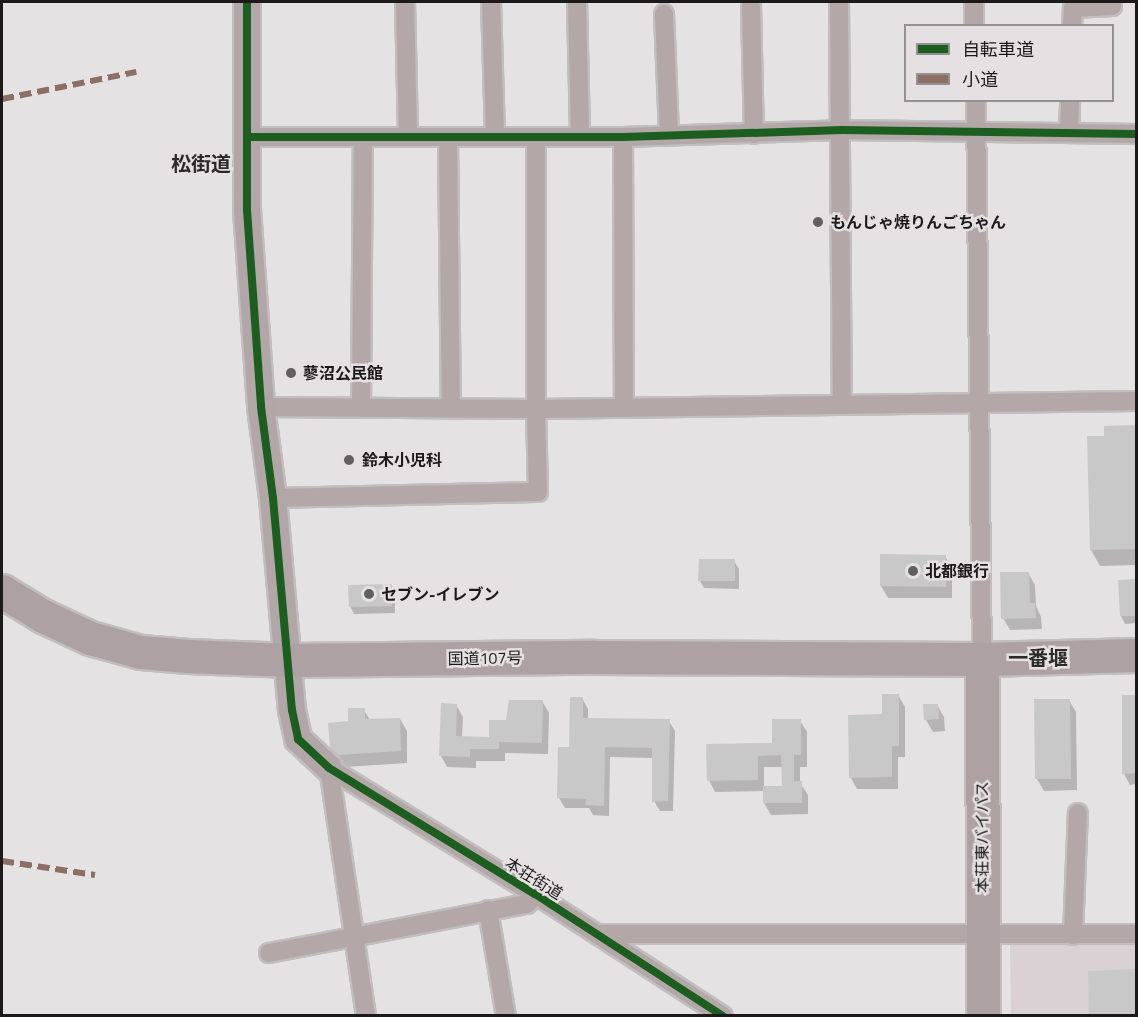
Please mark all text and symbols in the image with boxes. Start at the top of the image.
legend [904,24,1114,102]
text: 自転車道 [962,36,1034,63]
text: 小道 [962,66,998,93]
district label: 松街道 [171,151,231,175]
place label: もんじゃ焼りんごちゃん [830,212,1006,232]
marker: もんじゃ焼りんごちゃん [811,215,825,229]
place label: 蓼沼公民館 [303,363,383,383]
marker: 蓼沼公民館 [284,366,298,380]
place label: 鈴木小児科 [362,450,442,470]
marker: 鈴木小児科 [340,451,358,469]
place label: 北都銀行 [925,561,989,581]
marker: 北都銀行 [906,564,920,578]
place label: セブン-イレブン [381,584,500,604]
marker: セブン-イレブン [362,587,376,601]
district label: 一番堰 [1008,645,1068,669]
street label: 国道107号 [447,648,523,668]
street label: 本荘東バイパス [972,781,992,893]
street label: 本荘街道 [502,853,566,903]

